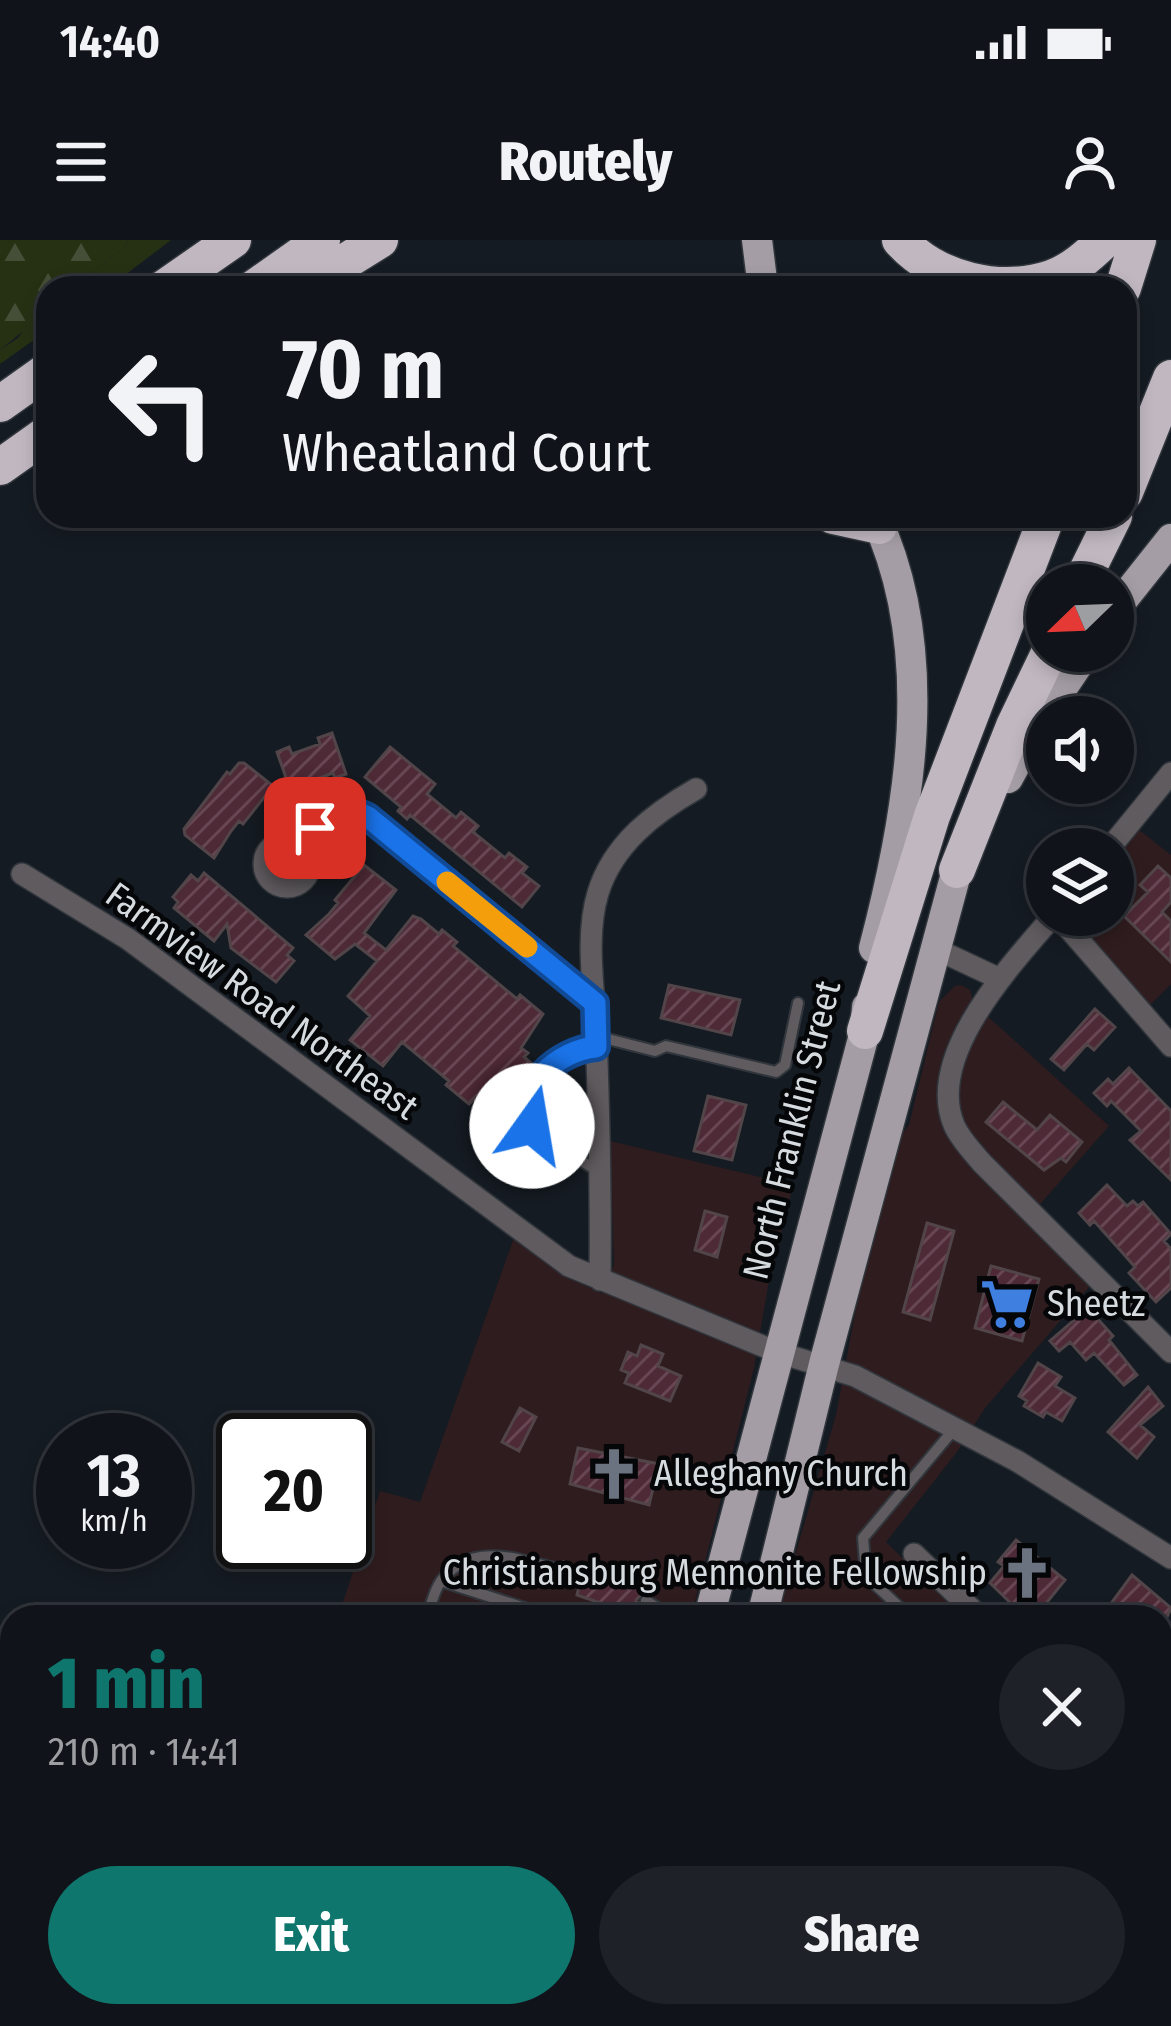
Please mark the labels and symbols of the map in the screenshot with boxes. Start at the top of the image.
north arrow [1026,564,1134,672]
pin [264,777,366,879]
street label: Farmview Road Northeast [97,873,427,1129]
street label: North Franklin Street [734,976,850,1284]
position arrow [469,1063,595,1189]
supermarket icon: Sheetz [978,1275,1036,1333]
place label: Sheetz [1047,1282,1145,1326]
speed limit sign: 20 [216,1413,372,1569]
church icon: Alleghany Church [585,1445,643,1503]
place label: Alleghany Church [654,1452,908,1496]
church icon: Christiansburg Mennonite Fellowship [998,1544,1056,1602]
place label: Christiansburg Mennonite Fellowship [443,1551,987,1595]

